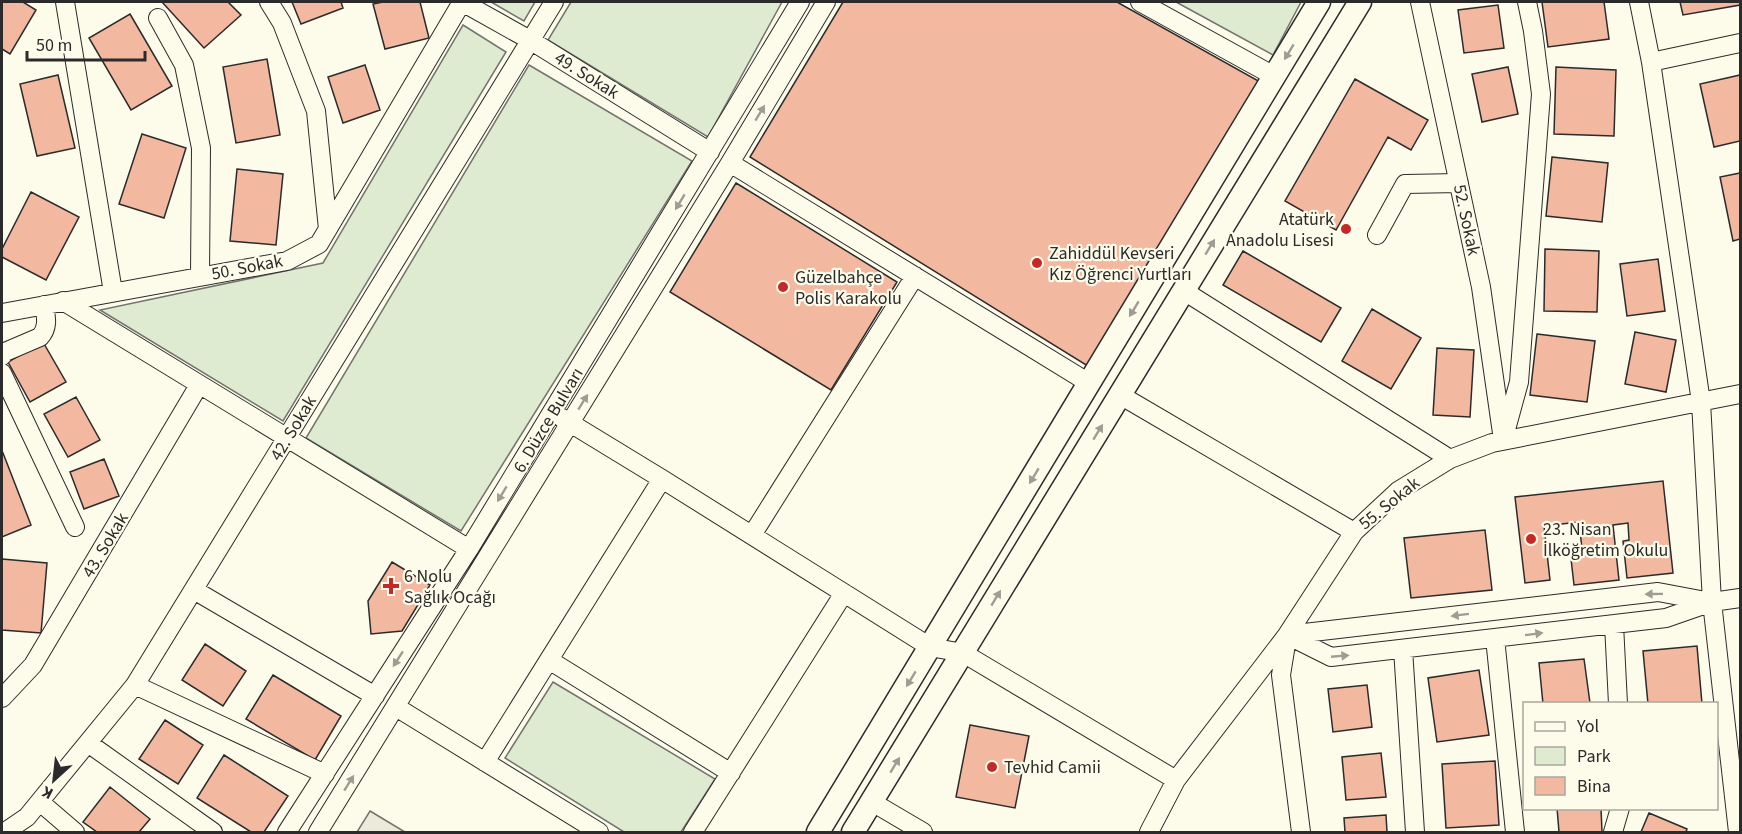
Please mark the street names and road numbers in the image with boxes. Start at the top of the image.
street label: 49. Sokak [550,46,624,105]
street label: 52. Sokak [1447,182,1486,258]
street label: 50. Sokak [209,248,285,287]
street label: 6. Düzce Bulvarı [507,363,590,477]
street label: 42. Sokak [264,391,323,466]
street label: 55. Sokak [1353,471,1425,536]
street label: 43. Sokak [76,508,135,583]

